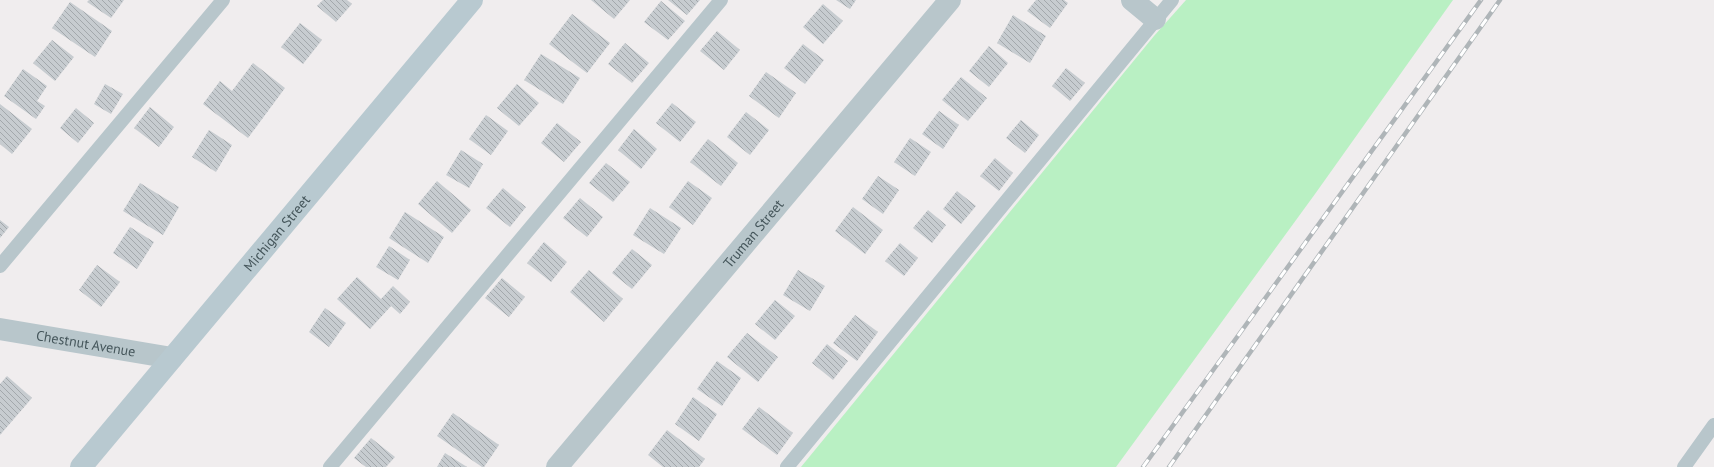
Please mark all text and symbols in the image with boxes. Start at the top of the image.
street label: Michigan Street [240,191,314,275]
street label: Truman Street [719,195,788,272]
street label: Chestnut Avenue [35,326,137,361]

